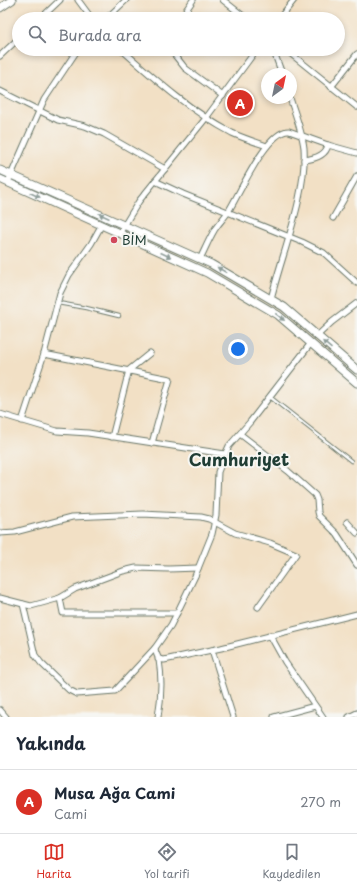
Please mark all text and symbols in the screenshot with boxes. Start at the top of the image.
search box [12,12,345,56]
icon: search [26,23,48,45]
text: Burada ara [58,23,141,46]
north arrow [261,68,297,104]
pin: A [227,88,253,118]
one-way arrow [30,192,41,198]
one-way arrow [98,213,109,219]
place label: BİM [122,230,147,249]
marker: BİM [109,235,119,245]
one-way arrow [161,252,172,258]
one-way arrow [216,267,227,274]
one-way arrow [275,313,285,321]
your location [228,339,248,359]
one-way arrow [322,340,333,349]
district label: Cumhuriyet [189,446,289,472]
text: Yakında [16,730,86,756]
text: Musa Ağa Cami [54,781,175,804]
text: A [24,792,34,811]
text: 270 m [300,792,341,811]
text: Cami [54,804,87,823]
tab: Harita [36,841,71,882]
tab: Yol tarifi [144,841,190,882]
tab: Kaydedilen [263,841,321,882]

